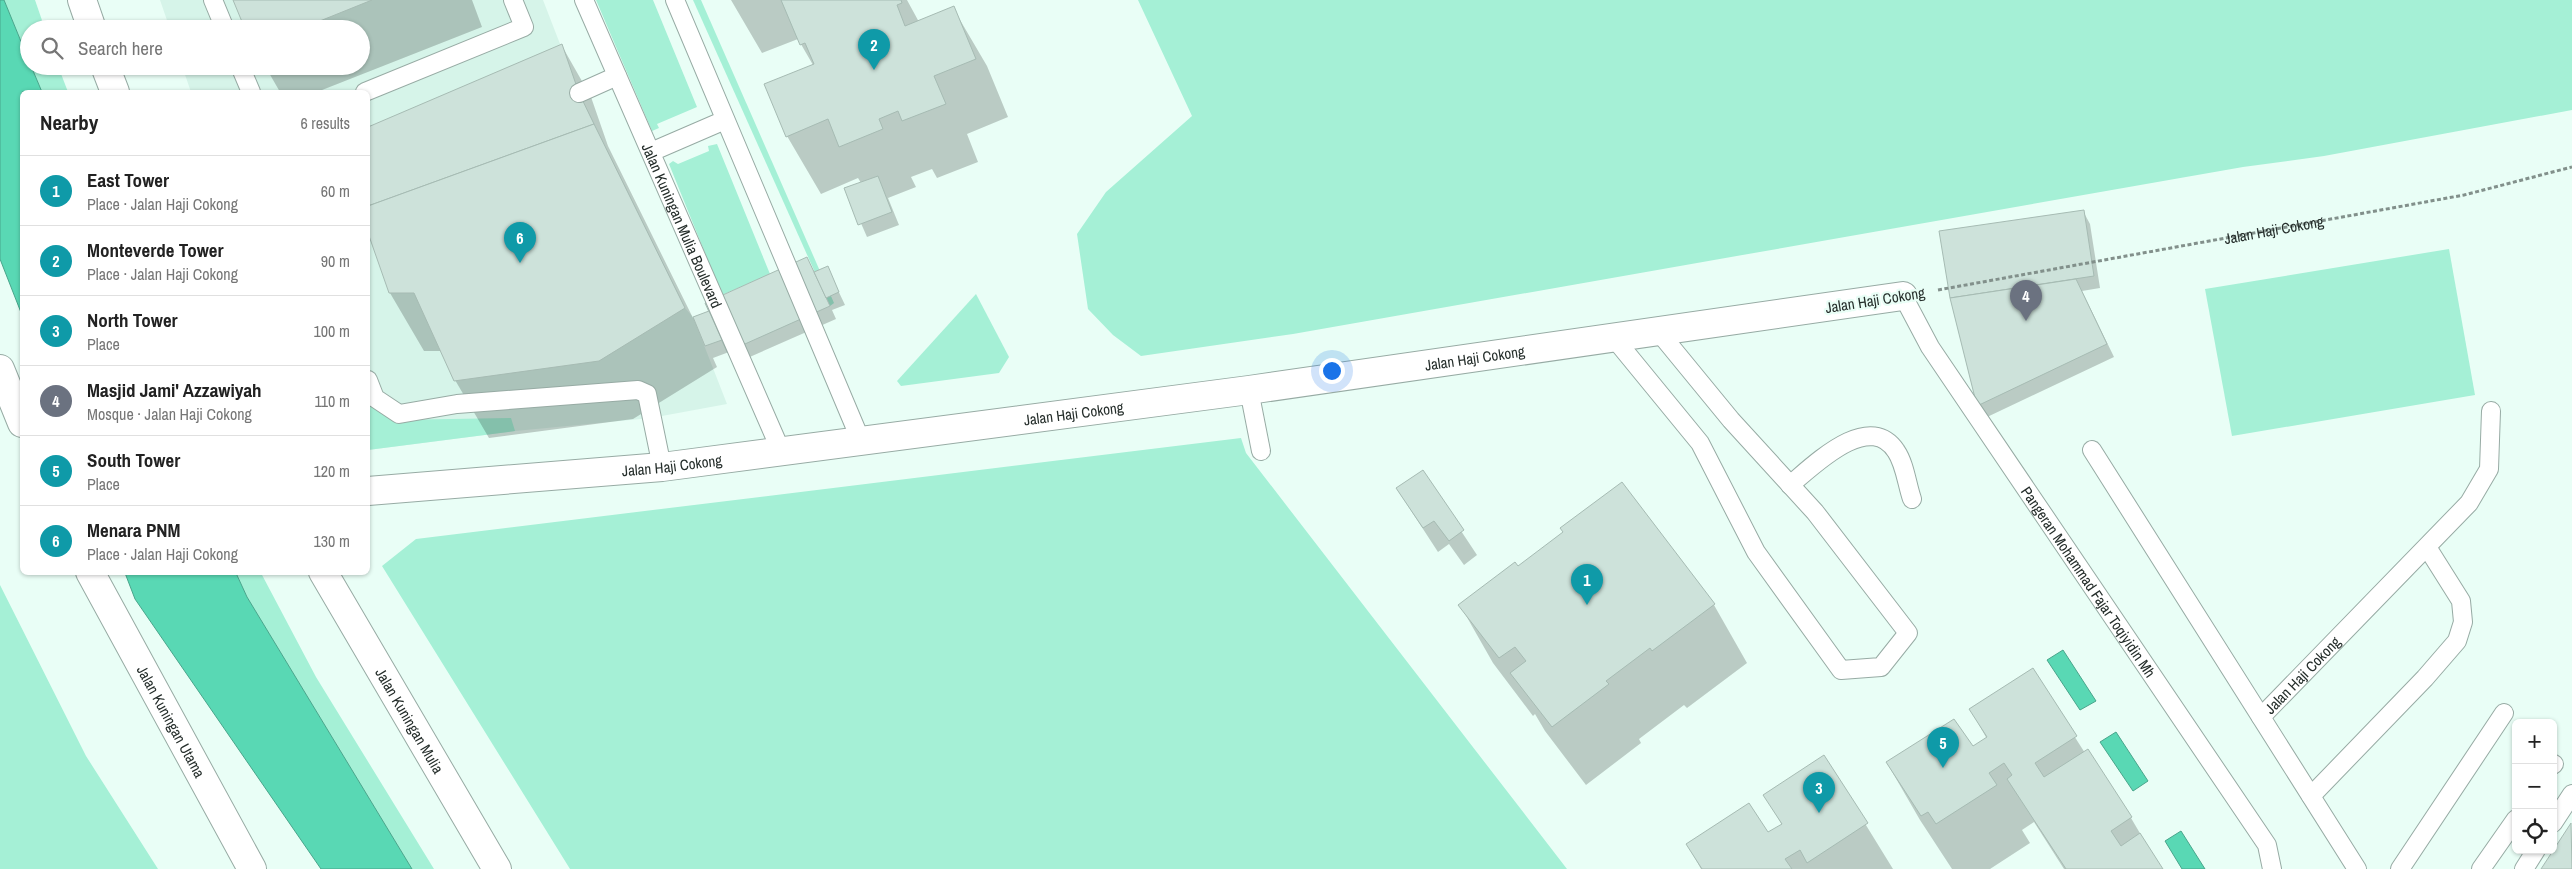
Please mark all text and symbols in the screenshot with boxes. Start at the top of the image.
search box [20,20,370,75]
pin: 2 [858,29,890,70]
icon: search [38,34,66,62]
text: Search here [78,35,163,61]
text: Nearby [40,108,98,137]
text: 6 results [300,112,350,134]
street label: Jalan Kuningan Mulia Boulevard [637,140,728,311]
text: East Tower [87,167,169,193]
text: 1 [52,180,60,202]
text: 60 m [321,180,350,202]
text: Place · Jalan Haji Cokong [87,193,238,215]
street label: Jalan Haji Cokong [2222,210,2325,249]
pin: 6 [504,222,536,263]
text: Monteverde Tower [87,237,224,263]
text: 2 [52,250,60,272]
text: 90 m [321,250,350,272]
text: Place · Jalan Haji Cokong [87,263,238,285]
pin: 4 [2010,280,2042,321]
street label: Jalan Haji Cokong [1824,282,1926,318]
text: North Tower [87,307,178,333]
text: 3 [52,320,60,342]
text: 100 m [314,320,350,342]
text: Place [87,333,120,355]
street label: Jalan Haji Cokong [1423,340,1526,375]
your location [1319,358,1345,384]
text: Masjid Jami' Azzawiyah [87,377,262,403]
text: 4 [52,390,60,412]
text: 110 m [314,390,350,412]
street label: Jalan Haji Cokong [1022,396,1125,430]
text: Mosque · Jalan Haji Cokong [87,403,252,425]
text: South Tower [87,447,180,473]
street label: Jalan Haji Cokong [621,449,723,481]
text: 5 [52,460,60,482]
text: 120 m [314,460,350,482]
text: Place [87,473,120,495]
street label: Pangeran Mohammad Fajar Toqiyidin Mh [2017,482,2161,681]
text: Menara PNM [87,517,181,543]
text: 6 [52,530,60,552]
text: 130 m [314,530,350,552]
text: Place · Jalan Haji Cokong [87,543,238,565]
pin: 1 [1571,564,1603,605]
street label: Jalan Haji Cokong [2260,631,2345,718]
street label: Jalan Kuningan Utama [132,661,211,781]
street label: Jalan Kuningan Mulia [371,664,449,777]
map controls [2512,719,2557,854]
button: + [2512,719,2557,764]
pin: 5 [1927,727,1959,768]
button: − [2512,764,2557,809]
pin: 3 [1803,772,1835,813]
button: locate [2512,809,2557,854]

